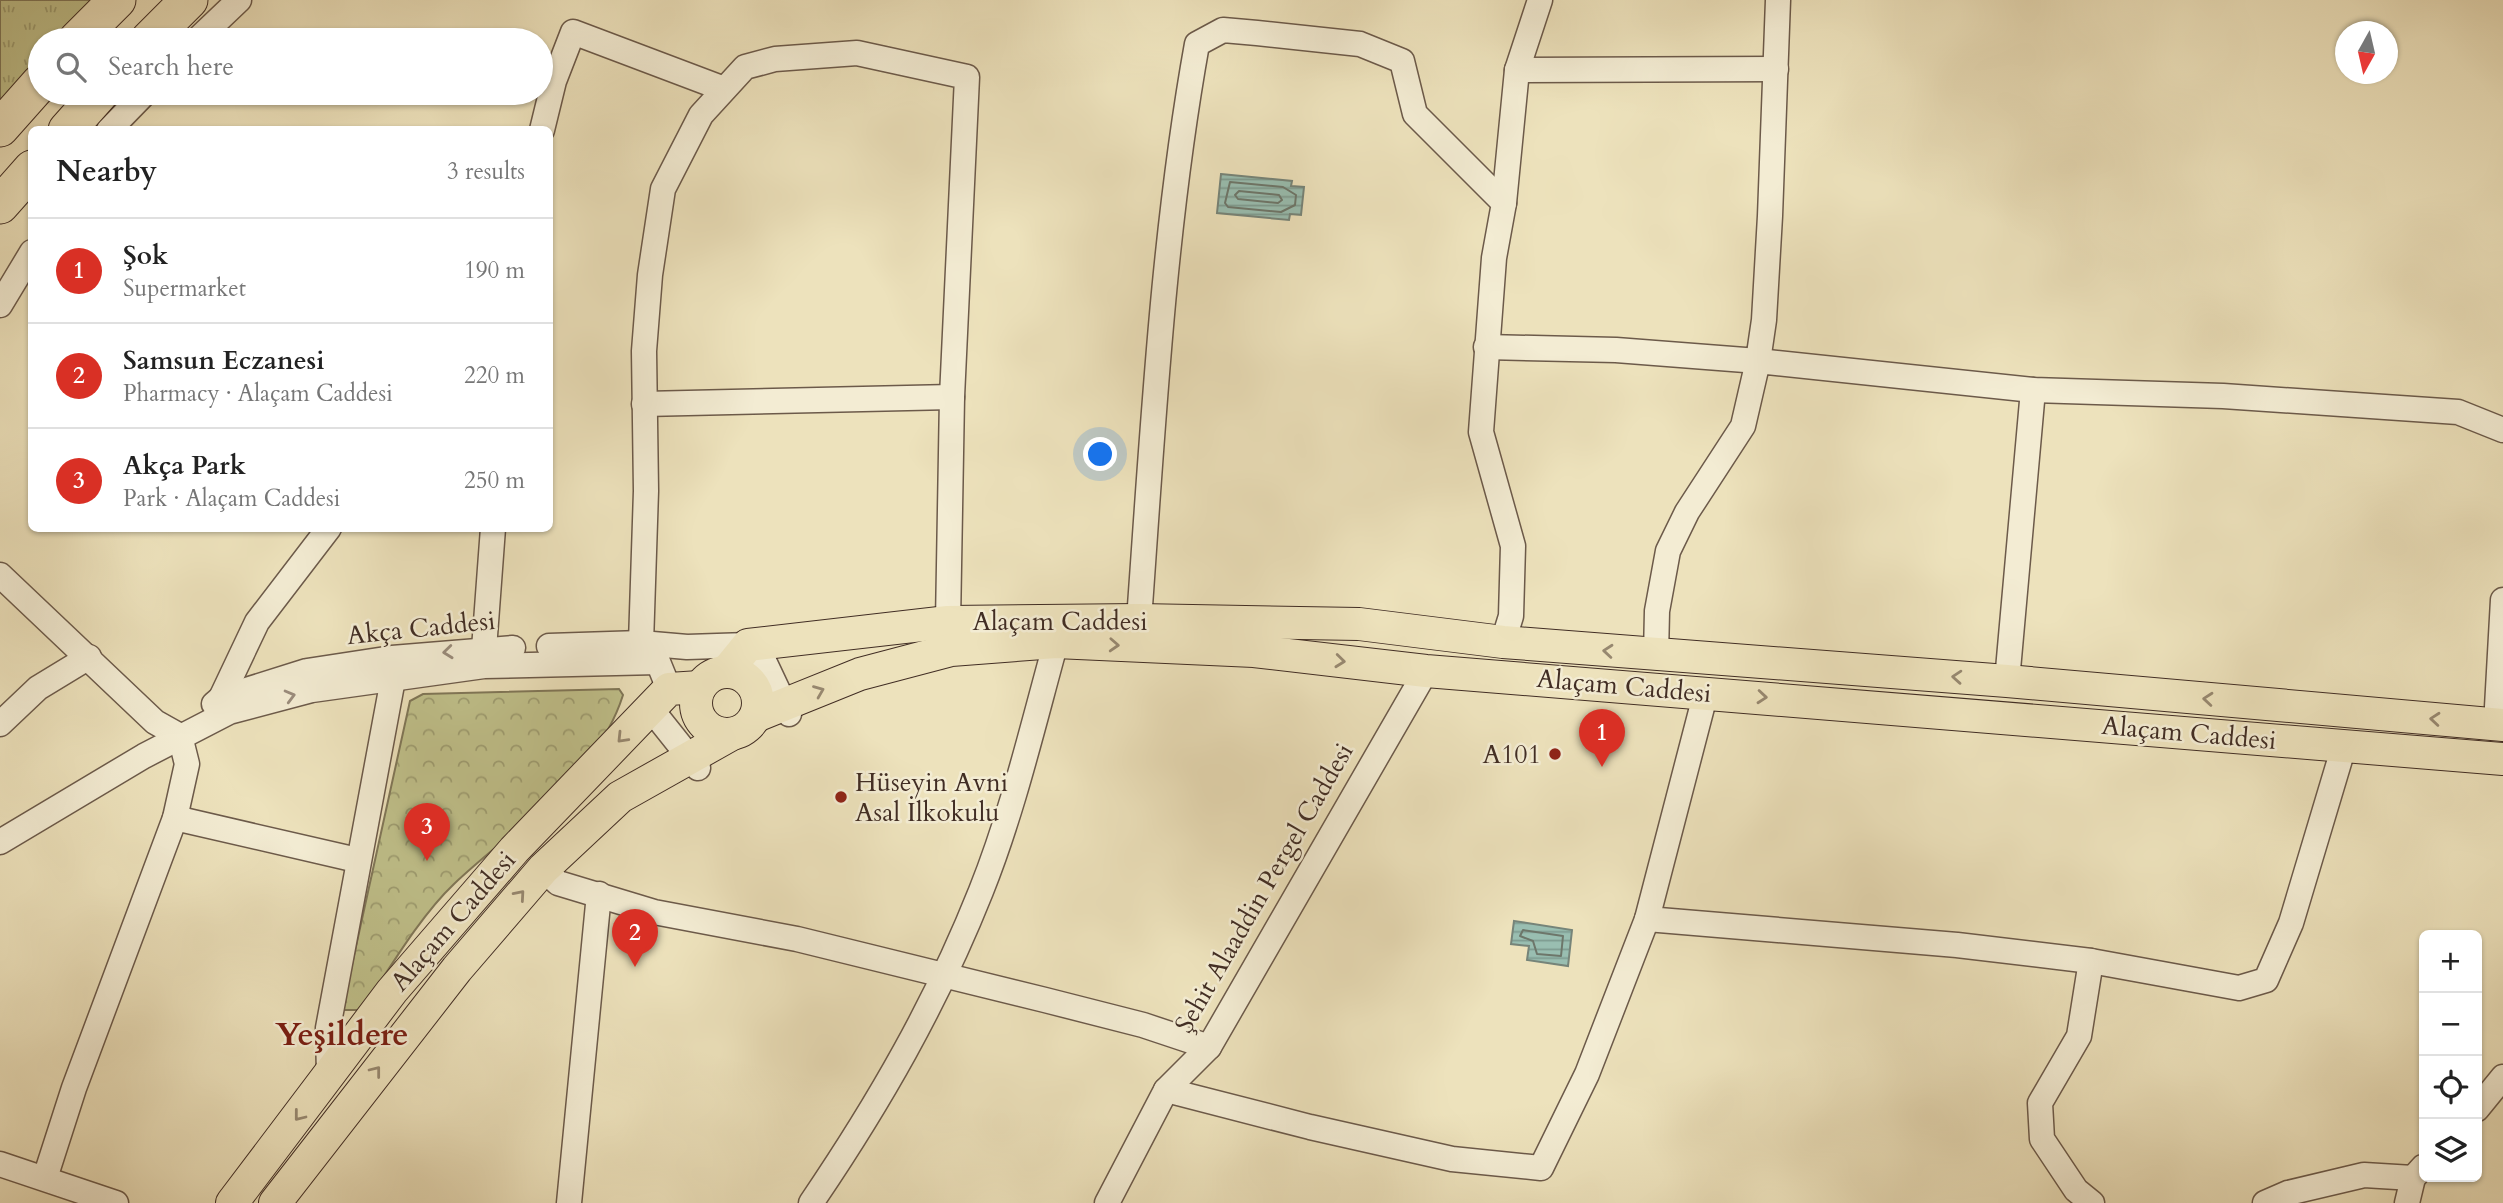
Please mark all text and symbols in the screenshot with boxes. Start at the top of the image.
north arrow [2335,21,2398,84]
search box [28,28,553,105]
icon: search [52,48,90,86]
text: Search here [108,49,234,84]
text: Nearby [56,151,157,192]
text: 3 results [447,156,525,187]
text: Şok [123,238,168,273]
text: 1 [73,255,85,286]
text: 190 m [464,255,525,286]
text: Supermarket [123,273,246,304]
text: Samsun Eczanesi [123,343,324,378]
text: 2 [73,360,85,391]
text: 220 m [464,360,525,391]
text: Pharmacy · Alaçam Caddesi [123,378,393,409]
your location [1083,437,1117,471]
text: Akça Park [123,448,246,483]
text: 3 [73,465,85,496]
text: 250 m [464,465,525,496]
text: Park · Alaçam Caddesi [123,483,340,514]
street label: Akça Caddesi [345,603,497,653]
street label: Alaçam Caddesi [972,604,1148,639]
one-way arrow [1108,637,1119,652]
one-way arrow [1603,644,1614,659]
one-way arrow [442,645,454,660]
one-way arrow [1335,653,1346,668]
street label: Alaçam Caddesi [1535,661,1713,711]
one-way arrow [1952,670,1963,685]
one-way arrow [813,685,825,699]
one-way arrow [1757,689,1768,704]
one-way arrow [284,690,296,704]
one-way arrow [2203,692,2214,707]
street label: Alaçam Caddesi [2100,708,2278,758]
pin: 1 [1579,709,1625,767]
one-way arrow [2429,712,2441,727]
one-way arrow [617,730,630,743]
street label: Şehit Alaaddin Pergel Caddesi [1167,737,1361,1039]
place label: A101 [1483,737,1541,772]
marker: A101 [1547,746,1563,762]
place label: Hüseyin Avni Asal İlkokulu [855,765,1008,830]
marker: Hüseyin Avni Asal İlkokulu [833,789,849,805]
pin: 3 [404,803,450,861]
street label: Alaçam Caddesi [382,843,524,999]
one-way arrow [512,891,524,904]
pin: 2 [612,909,658,967]
map controls [2419,930,2482,1182]
button: + [2419,930,2482,993]
button: − [2419,993,2482,1056]
district label: Yeşildere [275,1012,409,1057]
button: locate [2419,1056,2482,1119]
one-way arrow [367,1066,380,1079]
one-way arrow [295,1108,308,1120]
button: layers [2419,1119,2482,1182]

